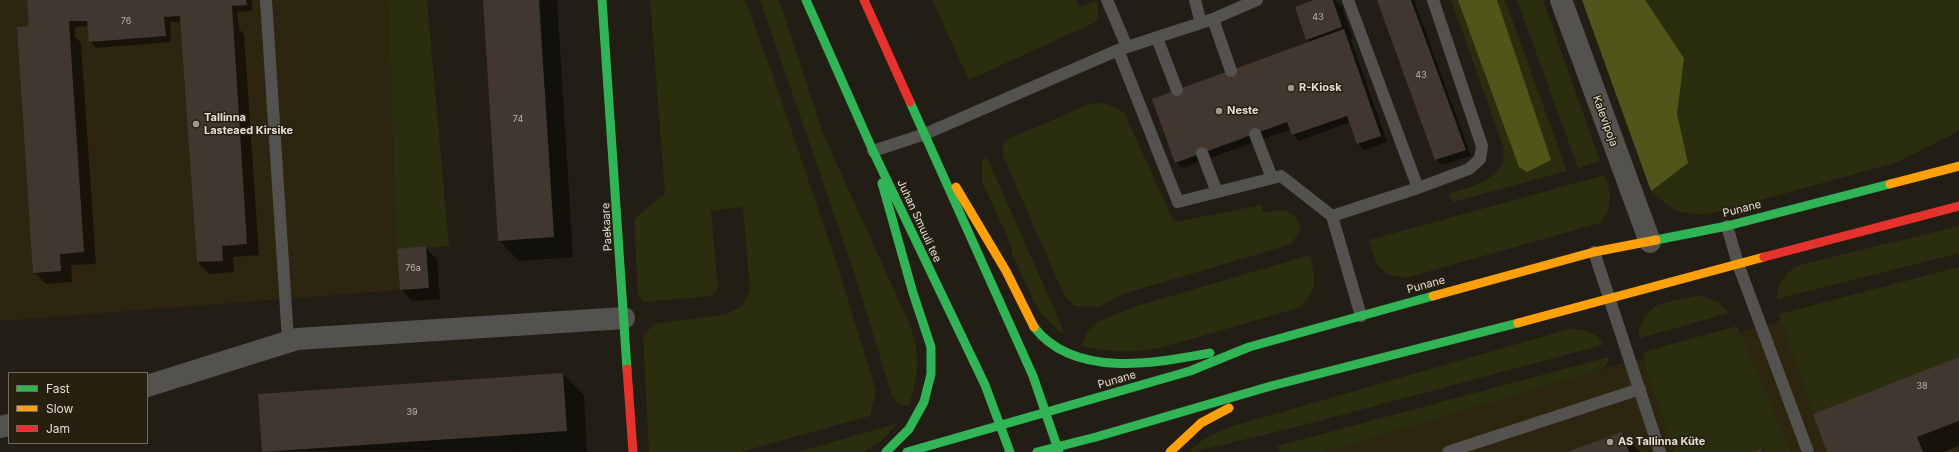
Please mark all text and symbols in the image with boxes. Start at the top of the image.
house number: 43 [1312,12,1324,22]
house number: 76 [121,16,131,26]
house number: 43 [1415,70,1427,80]
place label: R-Kiosk [1299,81,1342,95]
marker: R-Kiosk [1286,83,1296,93]
street label: Kalevipoja [1590,94,1620,148]
place label: Neste [1227,104,1259,118]
marker: Neste [1214,106,1224,116]
place label: Tallinna Lasteaed Kirsike [204,111,293,137]
house number: 74 [513,114,523,124]
marker: Tallinna Lasteaed Kirsike [191,119,201,129]
street label: Juhan Smuuli tee [894,178,944,264]
street label: Punane [1721,198,1763,220]
street label: Paekaare [599,202,615,252]
house number: 76a [405,263,421,273]
street label: Punane [1405,274,1447,296]
street label: Punane [1096,368,1138,392]
legend [8,372,148,444]
text: Fast [46,381,70,396]
house number: 38 [1916,381,1928,391]
text: Slow [46,401,73,416]
house number: 39 [406,407,418,417]
text: Jam [46,421,70,436]
place label: AS Tallinna Küte [1618,435,1705,449]
marker: AS Tallinna Küte [1605,437,1615,447]

